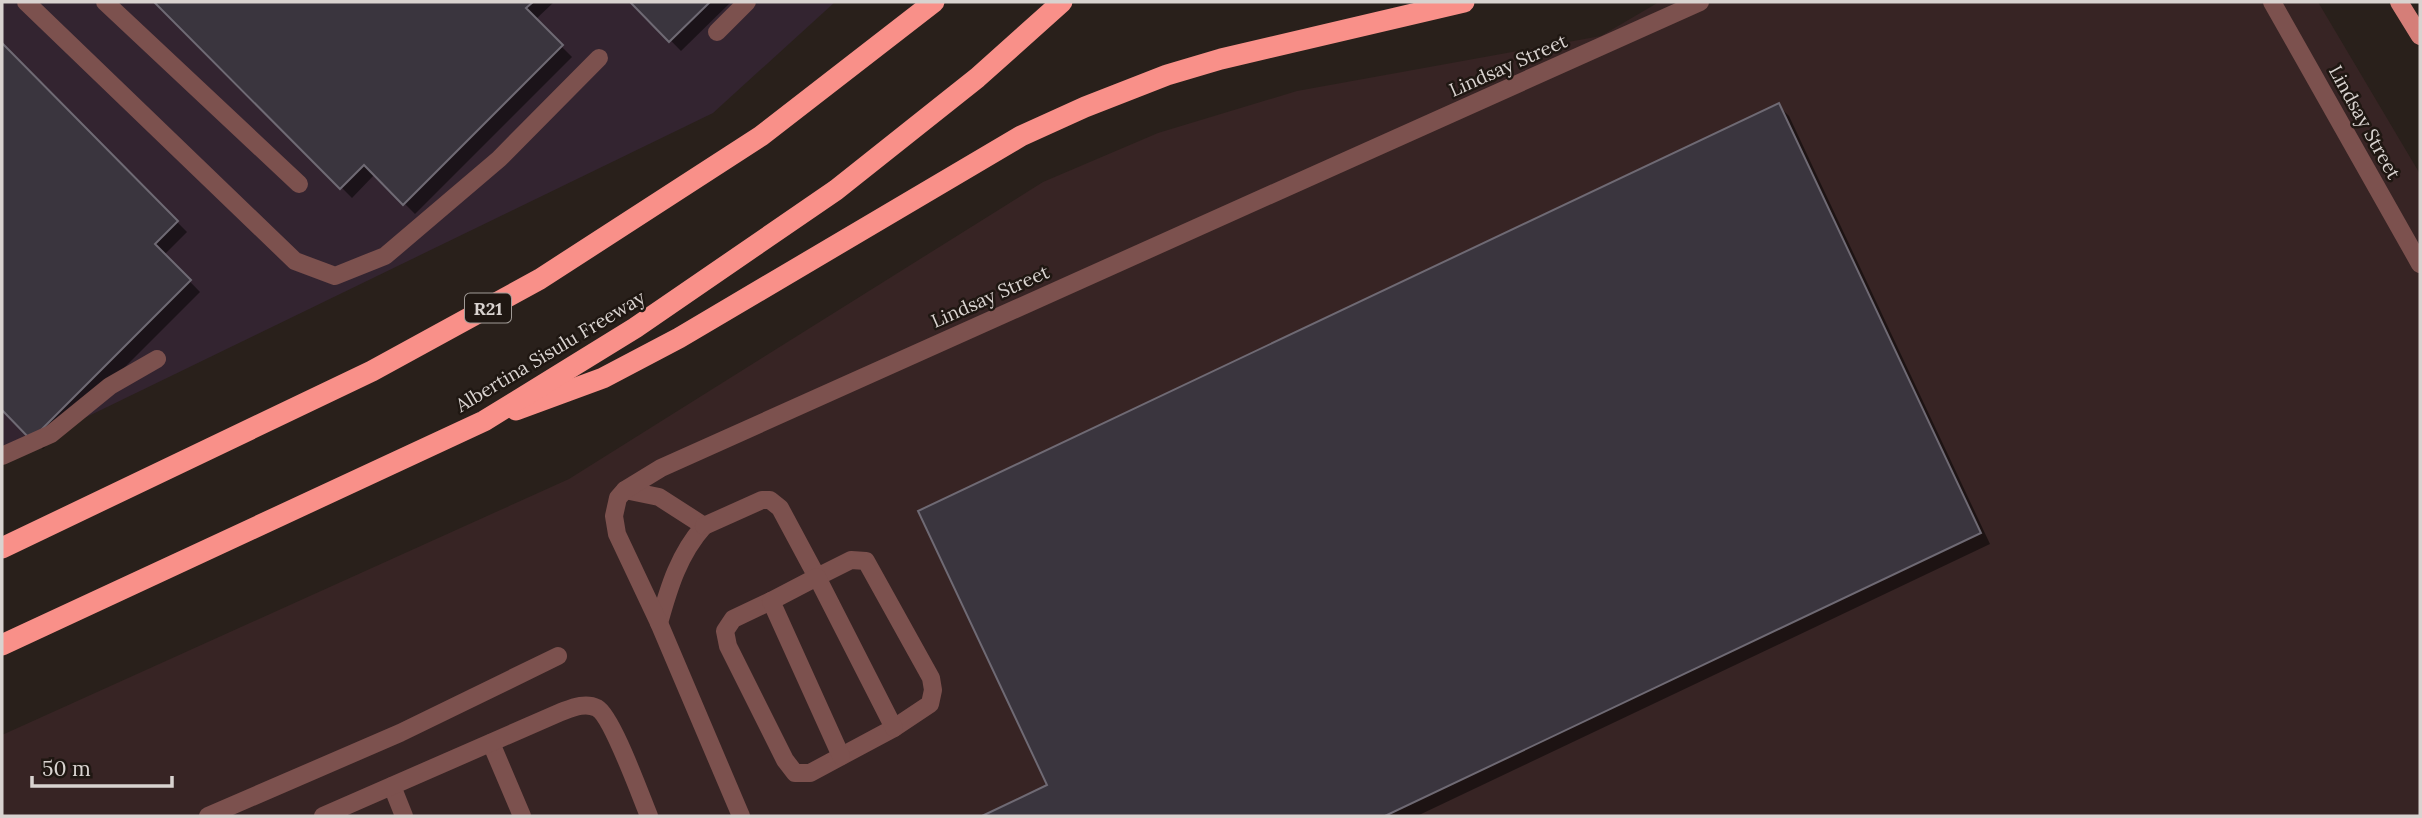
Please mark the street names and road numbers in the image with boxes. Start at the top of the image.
street label: Lindsay Street [1445,28,1571,102]
street label: Lindsay Street [2324,61,2406,184]
street label: Lindsay Street [927,259,1053,333]
street label: Albertina Sisulu Freeway [450,285,649,418]
road number: R21 [465,294,511,322]

